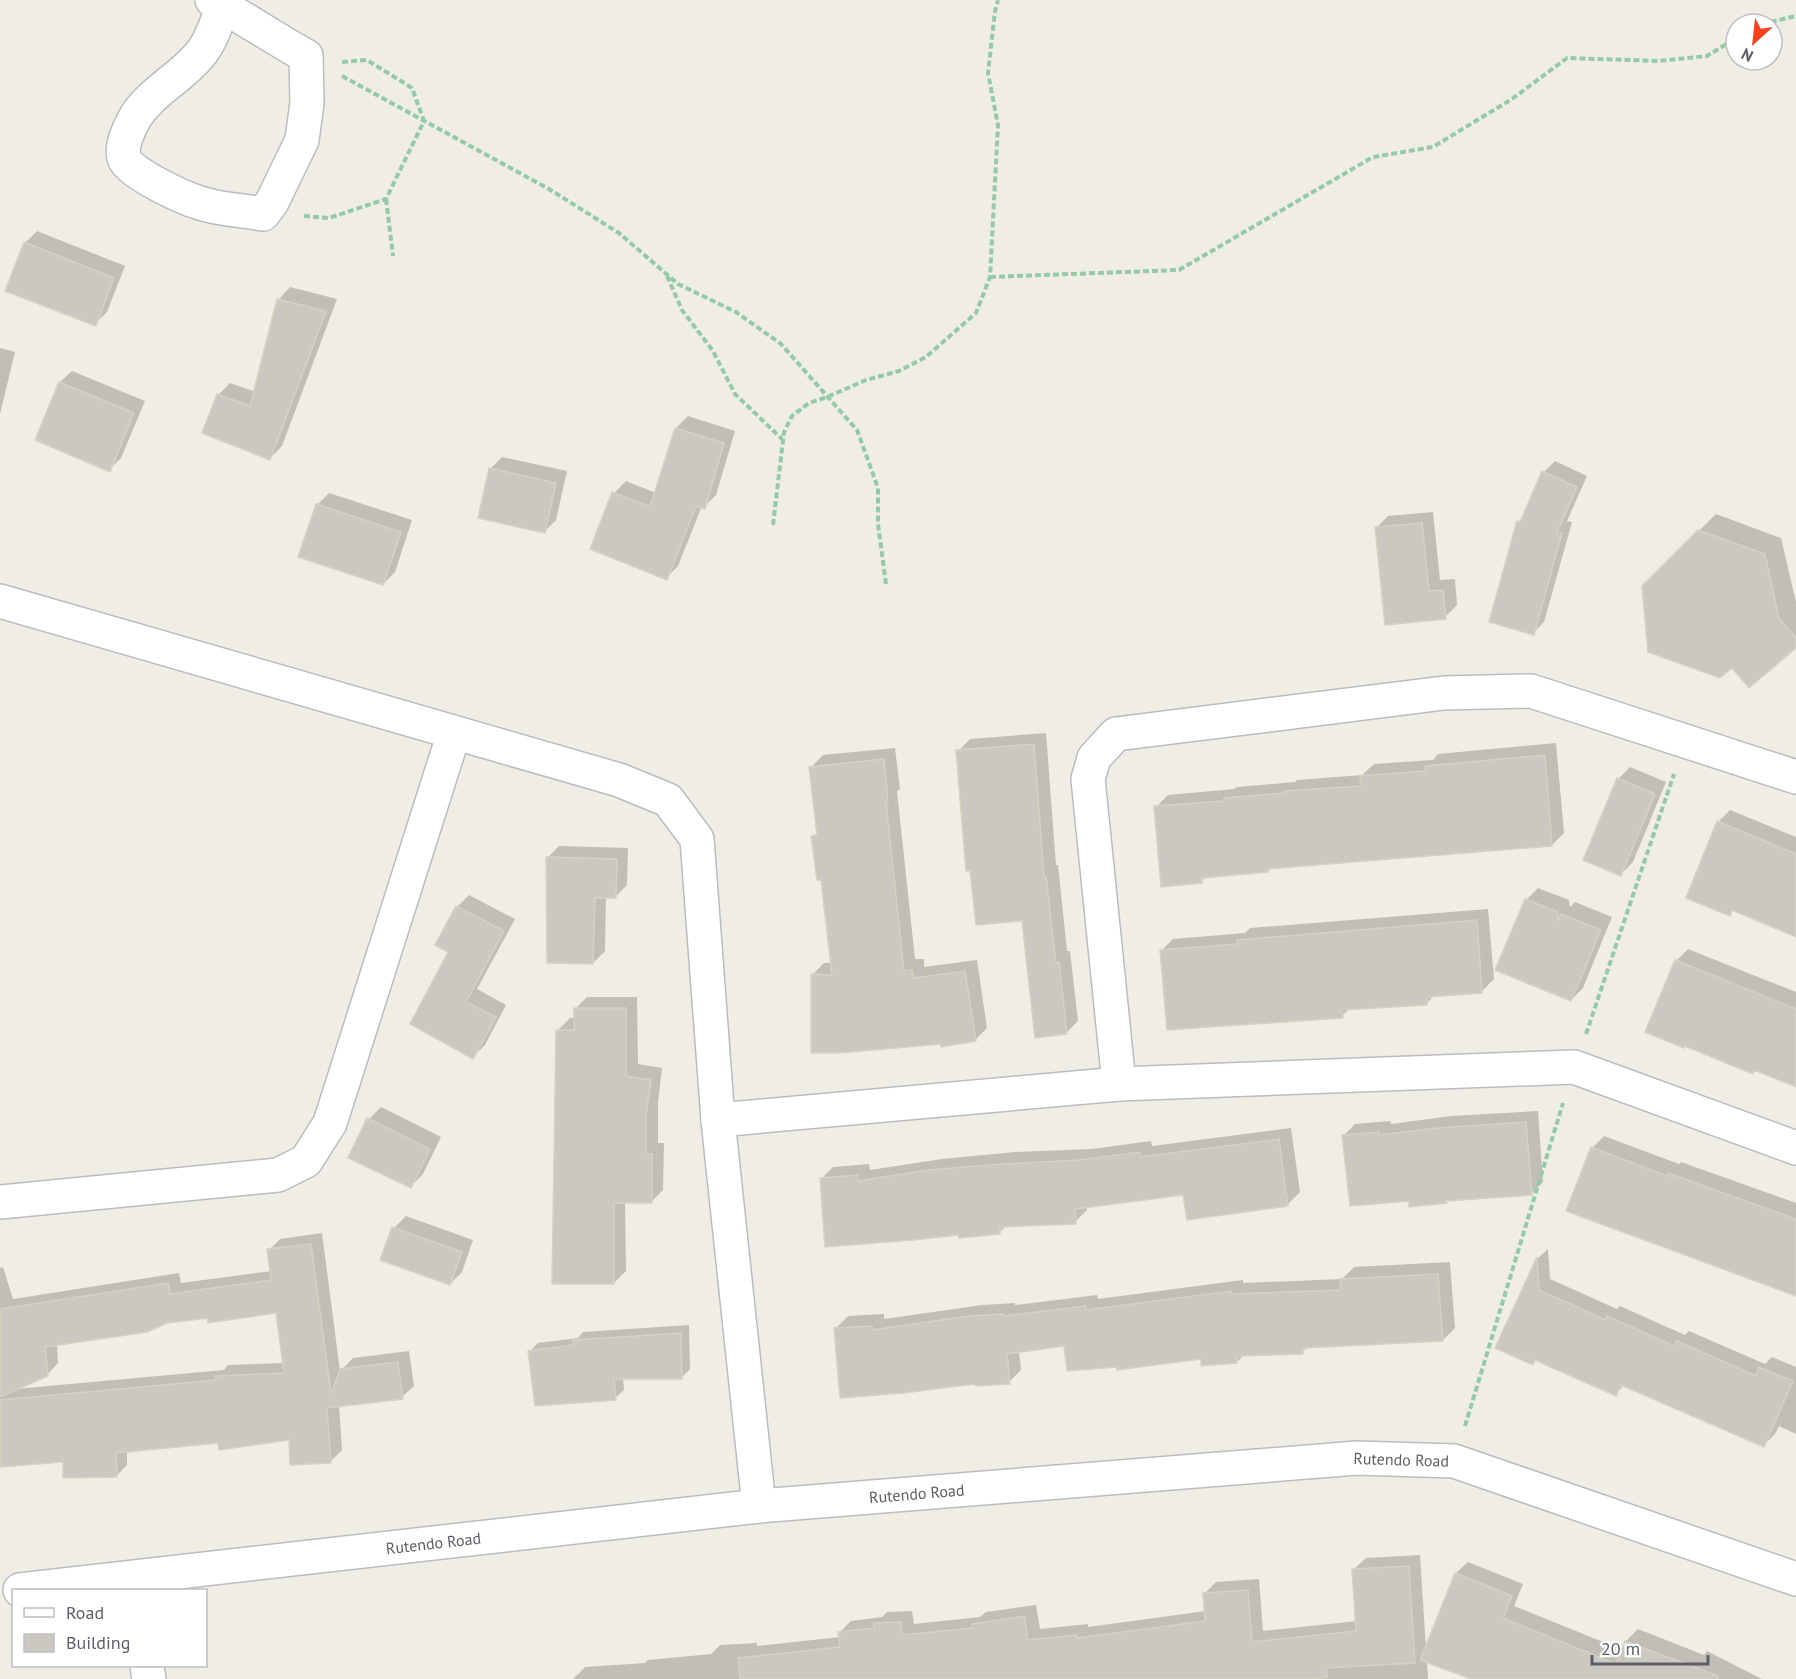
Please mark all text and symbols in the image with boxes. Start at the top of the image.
north arrow [1724,12,1784,72]
text: N [1738,44,1756,67]
street label: Rutendo Road [1353,1448,1449,1471]
street label: Rutendo Road [868,1480,965,1507]
street label: Rutendo Road [385,1528,482,1558]
legend [12,1589,207,1667]
text: Road [66,1601,104,1624]
scale bar [1592,1628,1708,1666]
text: Building [66,1631,130,1654]
text: 20 m [1601,1637,1640,1660]

